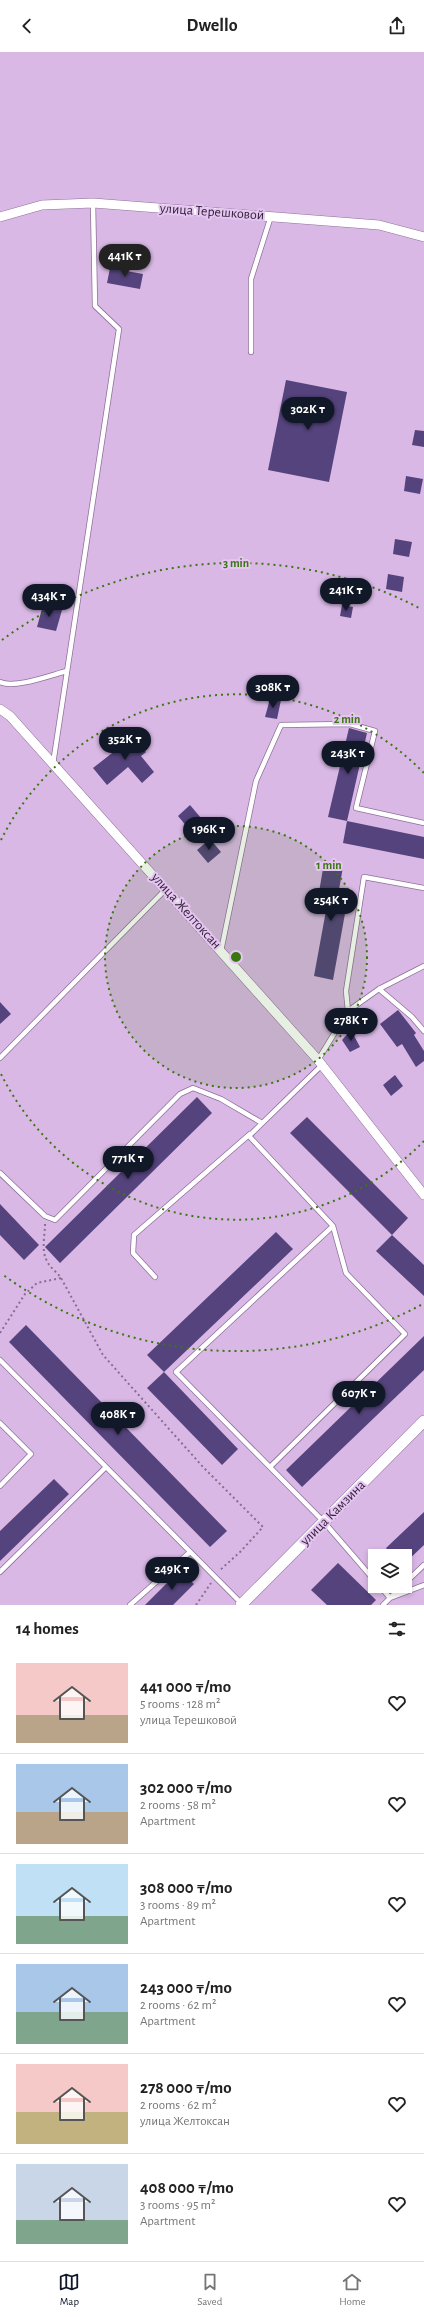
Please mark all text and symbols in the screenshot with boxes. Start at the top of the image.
icon: back [16,15,38,37]
icon: share [386,15,408,37]
text: Dwello [186,17,238,35]
street label: улица Терешковой [158,201,265,223]
pin: 441K ₸ [92,244,158,278]
text: 441K ₸ [108,250,142,263]
pin: 302K ₸ [275,397,341,431]
text: 302K ₸ [290,403,326,416]
text: 3 min [223,557,249,569]
pin: 241K ₸ [313,578,379,612]
pin: 434K ₸ [16,584,82,618]
text: 241K ₸ [329,584,363,597]
text: 434K ₸ [31,590,67,603]
pin: 308K ₸ [240,675,306,709]
text: 308K ₸ [255,681,291,694]
text: 2 min [334,713,360,725]
pin: 352K ₸ [92,727,158,761]
text: 352K ₸ [108,733,142,746]
pin: 243K ₸ [315,741,381,775]
text: 243K ₸ [331,747,365,760]
pin: 196K ₸ [176,817,242,851]
text: 196K ₸ [192,823,226,836]
text: 1 min [316,859,342,871]
street label: улица Желтоксан [148,870,224,952]
pin: 254K ₸ [298,888,364,922]
text: 254K ₸ [314,894,348,907]
centre of rings [229,950,243,964]
pin: 278K ₸ [318,1008,384,1042]
text: 278K ₸ [334,1014,368,1027]
pin: 771K ₸ [95,1146,161,1180]
text: 771K ₸ [112,1152,144,1165]
pin: 607K ₸ [326,1381,392,1415]
text: 607K ₸ [341,1387,377,1400]
pin: 408K ₸ [85,1402,151,1436]
text: 408K ₸ [100,1408,136,1421]
street label: улица Камзина [297,1478,368,1549]
map controls [368,1549,412,1593]
button: layers [368,1549,412,1593]
pin: 249K ₸ [139,1557,205,1591]
text: 249K ₸ [154,1563,190,1576]
icon: filters [386,1618,408,1640]
text: 14 homes [16,1620,79,1637]
text: 441 000 ₸/mo [140,1678,231,1695]
icon: home [48,1679,96,1727]
icon: heart [386,1692,408,1714]
text: 5 rooms · 128 m² [140,1698,221,1711]
text: улица Терешковой [140,1714,237,1727]
text: 302 000 ₸/mo [140,1779,232,1796]
icon: home [48,1780,96,1828]
icon: heart [386,1793,408,1815]
text: 2 rooms · 58 m² [140,1799,216,1812]
text: Apartment [140,1815,195,1828]
text: 308 000 ₸/mo [140,1879,232,1896]
icon: home [48,1880,96,1928]
icon: heart [386,1893,408,1915]
text: 3 rooms · 89 m² [140,1899,216,1912]
text: Apartment [140,1915,195,1928]
text: 243 000 ₸/mo [140,1979,232,1996]
icon: home [48,1980,96,2028]
icon: heart [386,1993,408,2015]
text: 2 rooms · 62 m² [140,1999,216,2012]
text: Apartment [140,2015,195,2028]
text: 278 000 ₸/mo [140,2079,232,2096]
icon: home [48,2080,96,2128]
icon: heart [386,2093,408,2115]
text: 2 rooms · 62 m² [140,2099,216,2112]
text: улица Желтоксан [140,2115,230,2128]
text: 408 000 ₸/mo [140,2179,234,2196]
icon: home [48,2180,96,2228]
icon: heart [386,2193,408,2215]
text: 3 rooms · 95 m² [140,2199,215,2212]
text: Apartment [140,2215,195,2228]
tab: Map [58,2271,80,2308]
tab: Saved [197,2271,222,2308]
tab: Home [339,2271,366,2308]

